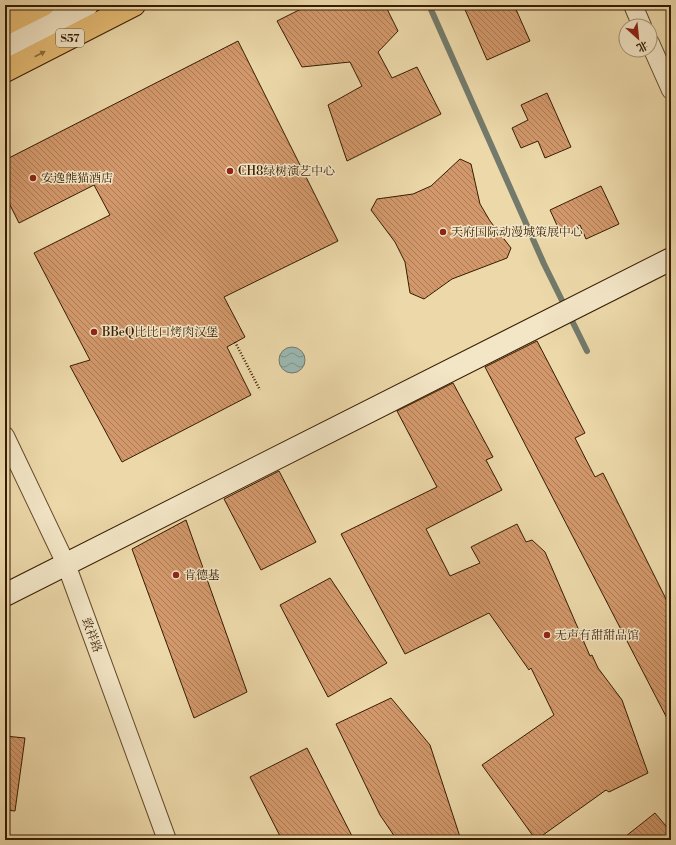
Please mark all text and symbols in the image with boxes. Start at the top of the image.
north arrow [618,18,658,58]
road number: S57 [56,29,84,47]
text: 北 [634,37,650,55]
one-way arrow [34,50,45,57]
place label: CH8绿树演艺中心 [238,164,335,179]
marker: CH8绿树演艺中心 [225,166,235,176]
place label: 安逸熊猫酒店 [41,171,113,186]
marker: 安逸熊猫酒店 [28,173,38,183]
place label: 天府国际动漫城策展中心 [451,225,583,240]
marker: 天府国际动漫城策展中心 [438,227,448,237]
place label: BBeQ比比口烤肉汉堡 [101,325,218,340]
marker: BBeQ比比口烤肉汉堡 [89,327,99,337]
place label: 肯德基 [184,568,220,583]
marker: 肯德基 [171,570,181,580]
street label: 致祥路 [78,616,105,655]
place label: 无声有甜甜品馆 [555,628,639,643]
marker: 无声有甜甜品馆 [542,630,552,640]

